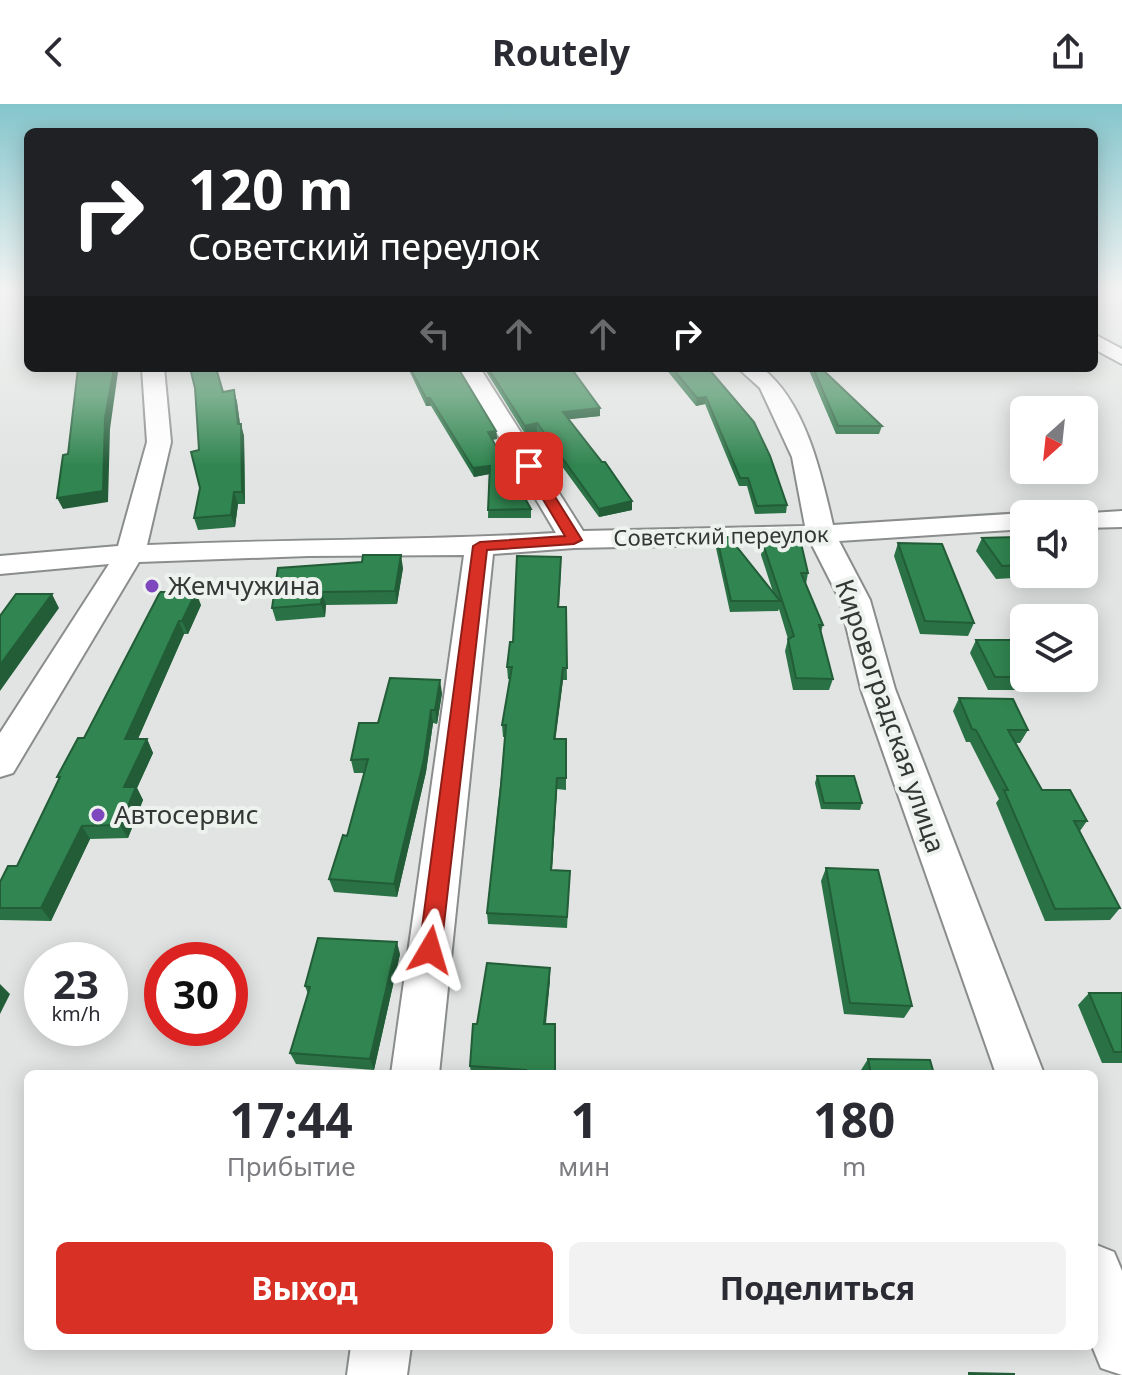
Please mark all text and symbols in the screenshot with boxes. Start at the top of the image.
text: Routely [492,28,630,77]
icon: back [32,30,76,74]
icon: share [1046,30,1090,74]
text: 120 m [188,150,353,226]
icon: right [56,160,160,264]
text: Советский переулок [188,222,540,271]
icon: left [413,312,457,356]
icon: ahead [497,312,541,356]
icon: ahead [581,312,625,356]
icon: right [665,312,709,356]
north arrow [1010,396,1098,484]
map controls [1010,396,1098,692]
pin [495,432,563,500]
icon: arrive [507,444,551,488]
button: sound [1010,500,1098,588]
street label: Советский переулок [613,518,829,552]
place label: Жемчужина [168,567,320,603]
street label: Кировоградская улица [827,574,955,857]
marker: Жемчужина [143,577,161,595]
button: layers [1010,604,1098,692]
place label: Автосервис [114,796,259,832]
marker: Автосервис [89,806,107,824]
position arrow [388,908,472,992]
speed limit sign: 30 [144,942,248,1046]
text: 23 [53,956,99,1011]
text: km/h [51,1000,101,1027]
text: 17:44 [229,1087,353,1152]
text: 1 [570,1087,598,1152]
text: 180 [813,1087,895,1152]
text: Прибытие [227,1148,356,1184]
text: мин [558,1148,610,1184]
text: m [842,1148,866,1184]
button: Выход [56,1242,553,1334]
button: Поделиться [569,1242,1066,1334]

